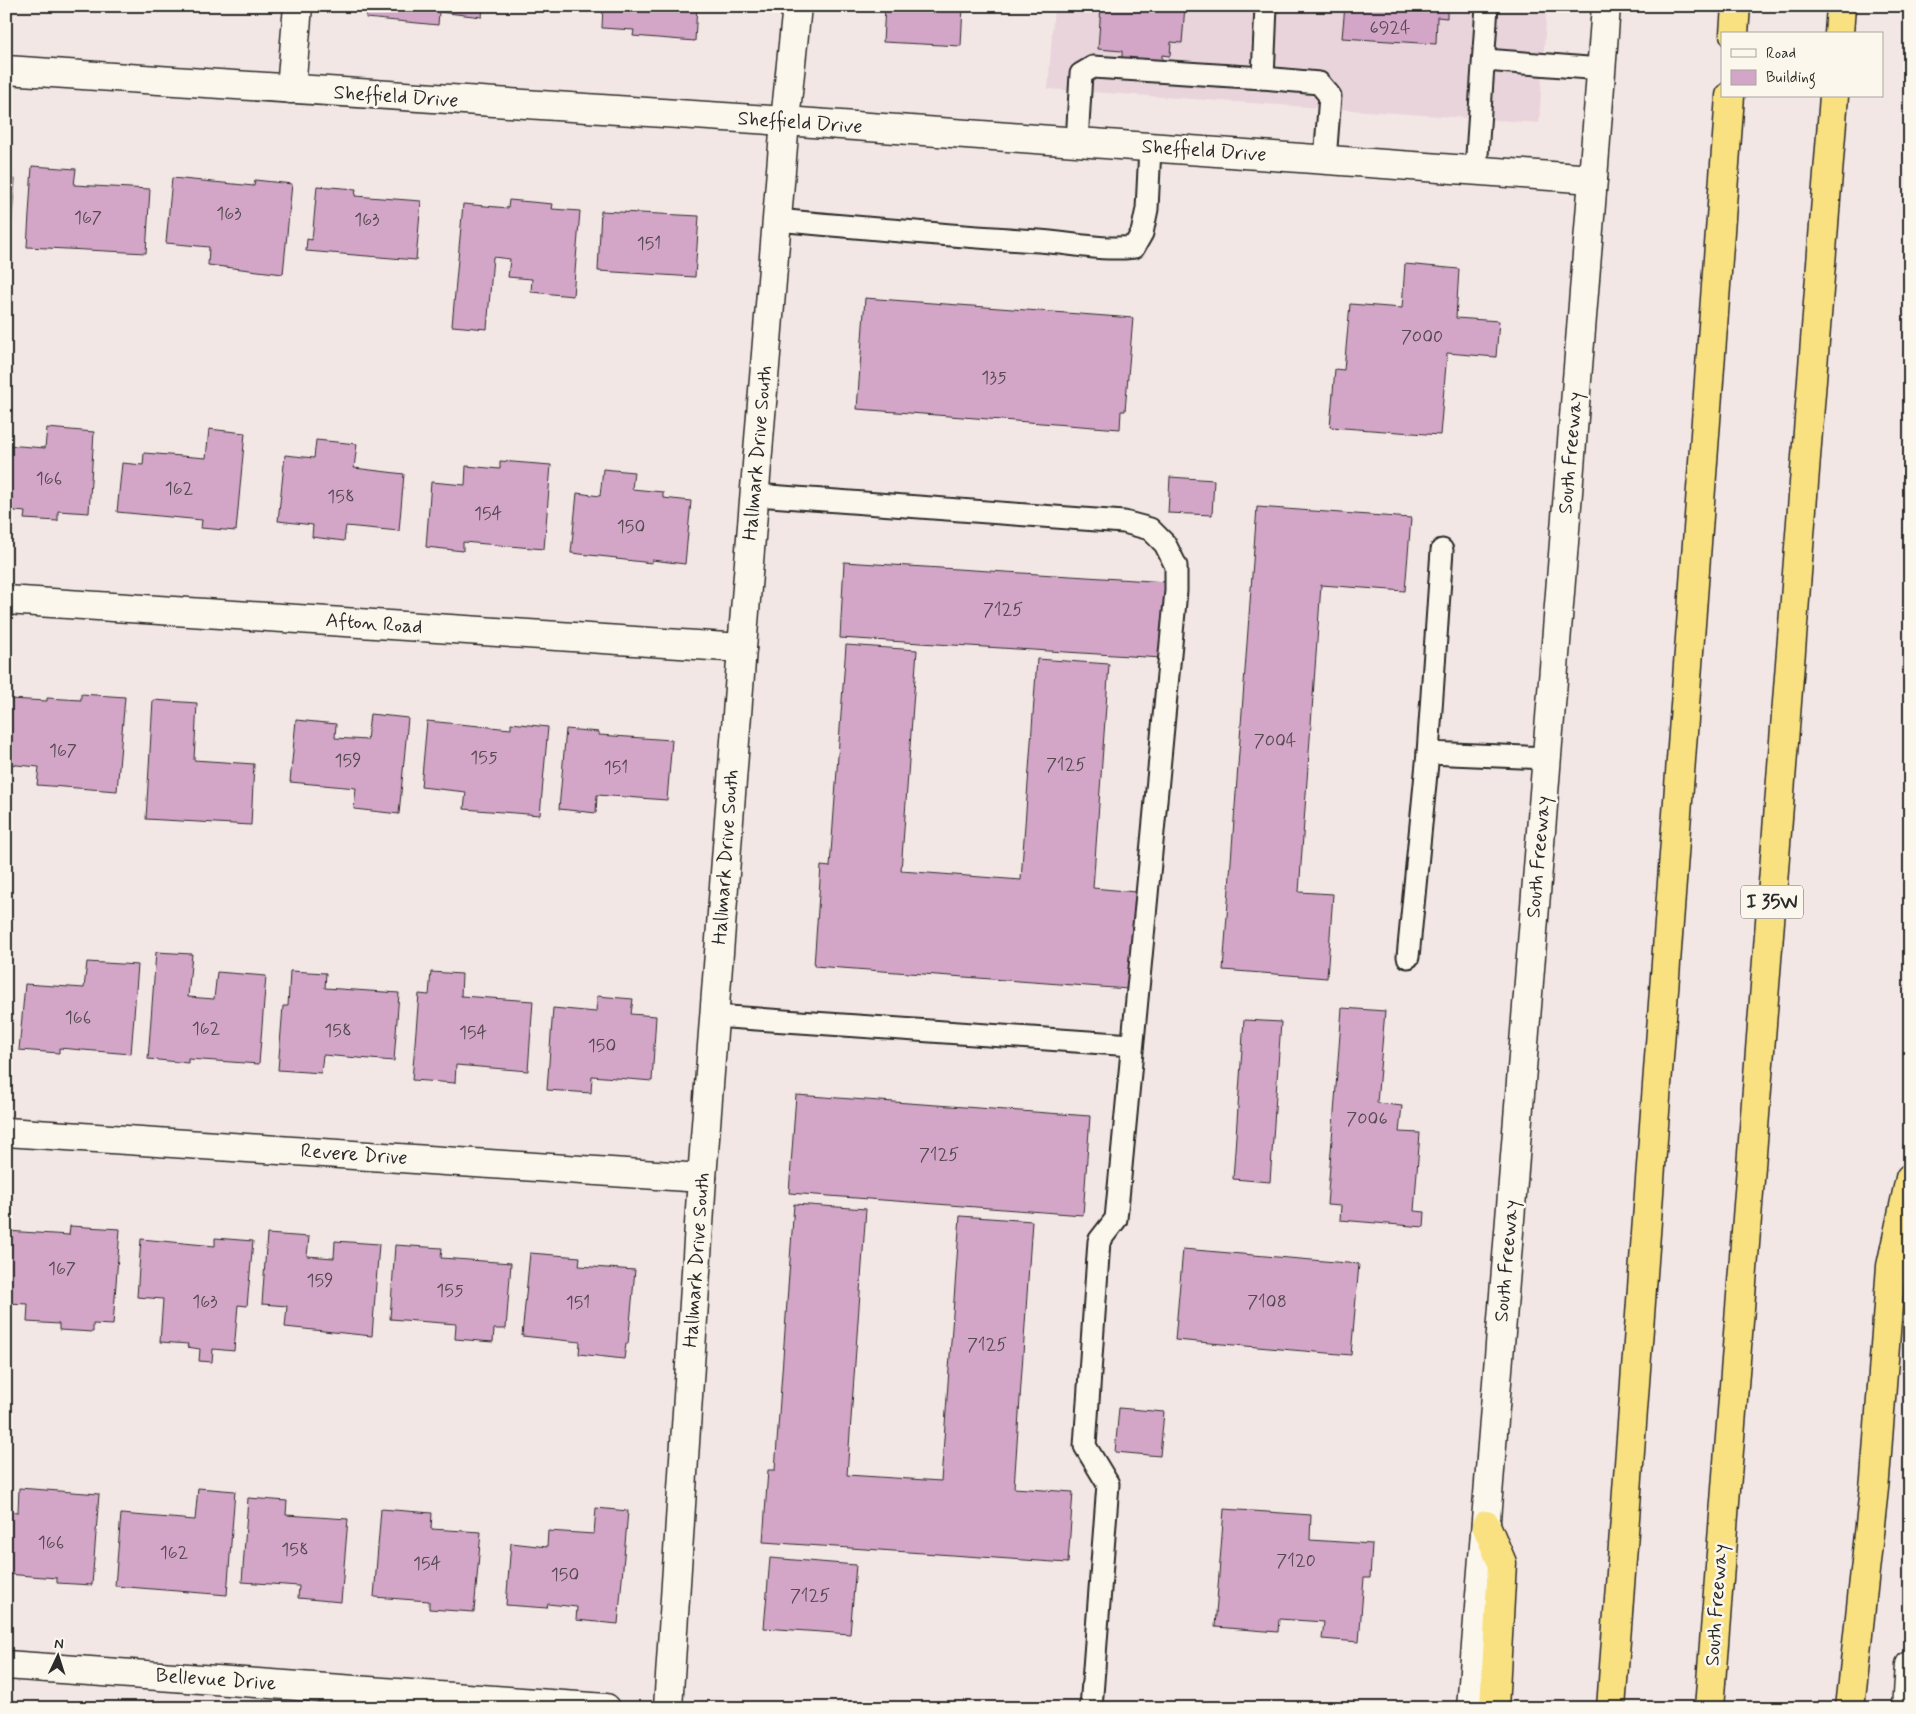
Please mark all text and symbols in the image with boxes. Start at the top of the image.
house number: 6924 [1369,16,1411,40]
legend [1721,32,1884,98]
text: Road [1766,44,1796,64]
text: Building [1766,68,1816,89]
street label: Sheffield Drive [333,79,459,115]
street label: Sheffield Drive [737,105,863,141]
street label: Sheffield Drive [1141,133,1267,169]
house number: 163 [216,202,242,226]
house number: 167 [74,206,102,230]
house number: 163 [354,208,380,232]
house number: 151 [637,232,661,256]
house number: 7000 [1401,325,1443,349]
street label: Hallmark Drive South [737,364,779,542]
house number: 135 [981,366,1007,390]
street label: South Freeway [1552,391,1590,515]
house number: 166 [36,467,62,491]
house number: 162 [165,477,194,501]
house number: 158 [327,485,355,509]
house number: 154 [474,502,503,526]
house number: 150 [617,515,645,539]
house number: 7125 [983,598,1023,622]
street label: Afton Road [325,607,423,641]
house number: 7004 [1254,729,1296,753]
house number: 167 [49,739,77,763]
house number: 155 [470,746,498,770]
house number: 159 [334,749,362,773]
house number: 7125 [1046,753,1086,777]
house number: 151 [604,756,628,780]
street label: Hallmark Drive South [706,768,746,946]
street label: South Freeway [1520,795,1558,919]
road number: I 35W [1741,886,1803,919]
house number: 166 [65,1006,91,1030]
house number: 162 [192,1017,221,1041]
house number: 158 [324,1019,352,1043]
house number: 154 [459,1021,488,1045]
house number: 150 [588,1034,616,1058]
house number: 7006 [1346,1107,1388,1131]
street label: Revere Drive [300,1138,408,1172]
house number: 7125 [919,1143,959,1167]
street label: Hallmark Drive South [677,1171,717,1349]
street label: South Freeway [1488,1199,1526,1323]
house number: 167 [48,1257,76,1281]
house number: 159 [306,1269,334,1293]
house number: 155 [436,1279,464,1303]
house number: 163 [192,1290,218,1314]
house number: 7108 [1247,1290,1287,1314]
house number: 151 [566,1291,590,1315]
house number: 7125 [967,1333,1007,1357]
house number: 166 [38,1531,64,1555]
house number: 158 [281,1538,309,1562]
house number: 162 [160,1541,189,1565]
street label: South Freeway [1699,1543,1735,1667]
house number: 7120 [1276,1549,1316,1573]
house number: 154 [413,1552,442,1576]
house number: 150 [551,1563,579,1587]
house number: 7125 [790,1584,830,1608]
north arrow [32,1632,82,1682]
text: N [54,1635,64,1653]
street label: Bellevue Drive [155,1662,277,1698]

